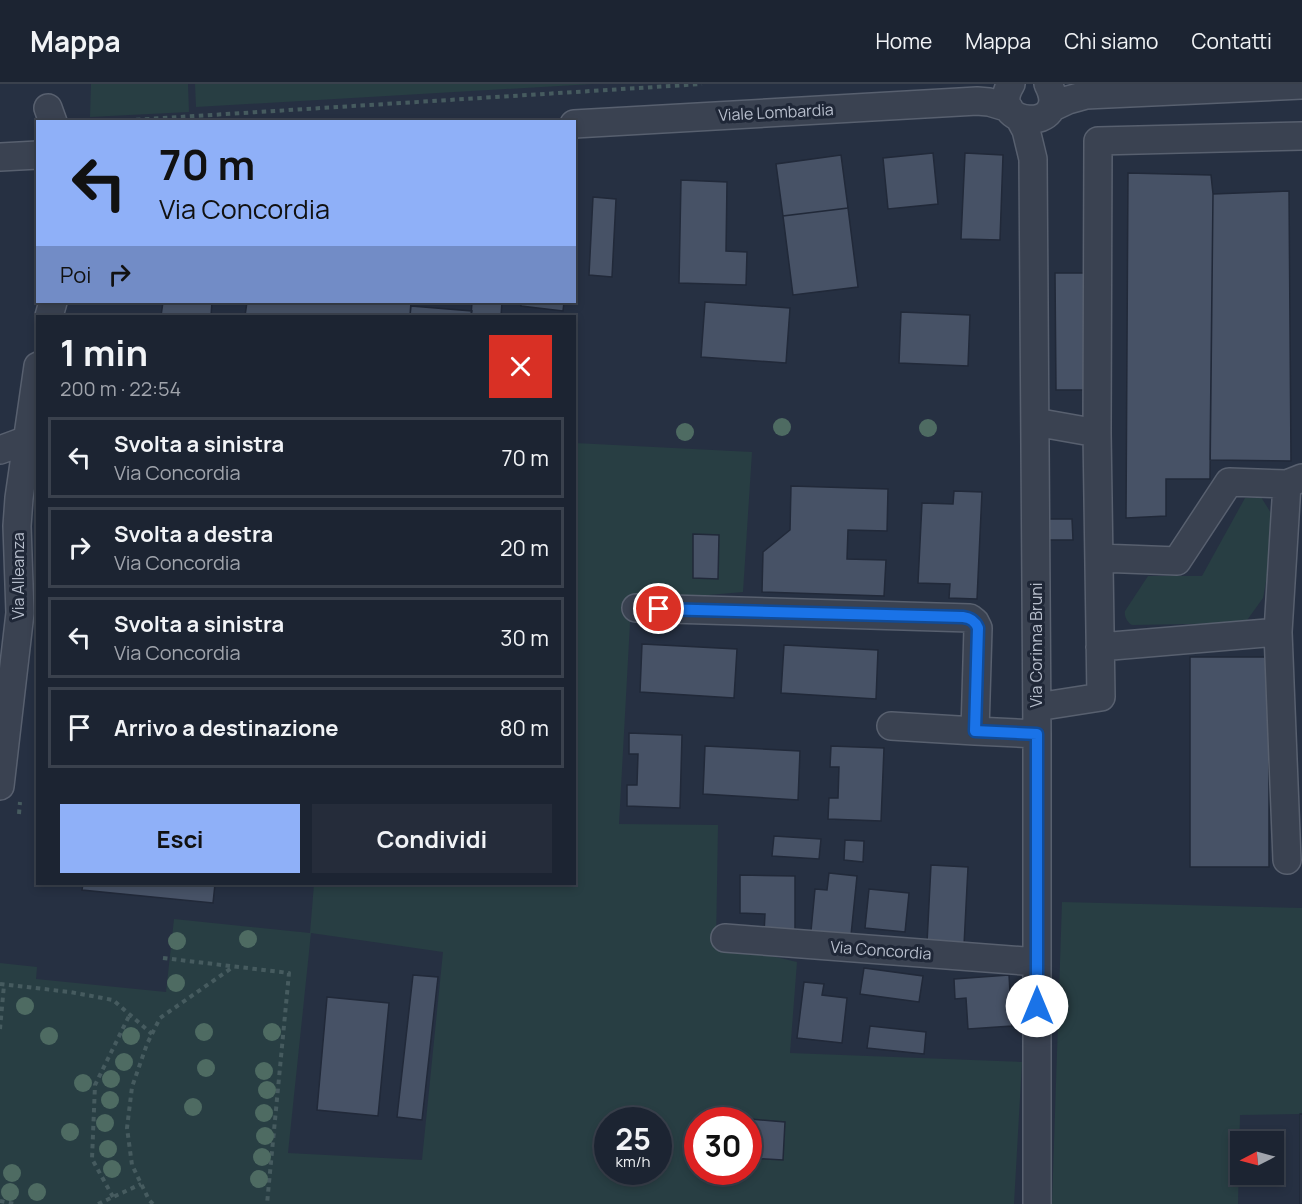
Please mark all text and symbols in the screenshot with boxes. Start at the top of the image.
text: Mappa [30,22,121,60]
text: Home [875,27,932,55]
text: Mappa [965,27,1031,55]
text: Chi siamo [1064,27,1159,55]
text: Contatti [1192,27,1272,55]
street label: Viale Lombardia [718,98,834,126]
text: 70 m [159,135,255,193]
icon: left [60,144,138,222]
text: Via Concordia [159,190,330,227]
icon: right [103,258,136,291]
text: Poi [60,260,91,290]
text: 1 min [60,328,148,377]
button: close [489,335,552,398]
text: 200 m · 22:54 [60,375,181,402]
text: Svolta a sinistra [114,429,284,459]
icon: left [63,441,96,474]
text: 70 m [501,443,549,473]
text: Via Concordia [114,459,241,486]
text: Svolta a destra [114,519,273,549]
icon: right [63,531,96,564]
street label: Via Alleanza [7,532,29,620]
text: 20 m [500,533,549,563]
text: Via Concordia [114,549,241,576]
pin [633,583,684,634]
street label: Via Corinna Bruni [1025,583,1047,708]
icon: arrive [642,592,675,625]
text: Svolta a sinistra [114,609,284,639]
icon: left [63,621,96,654]
text: 30 m [500,623,549,653]
text: Via Concordia [114,639,241,666]
icon: arrive [63,711,96,744]
text: Arrivo a destinazione [114,713,338,743]
text: 80 m [500,713,549,743]
button: Esci [60,804,300,873]
button: Condividi [312,804,552,873]
street label: Via Concordia [830,935,932,965]
position arrow [1005,974,1069,1038]
speed limit sign: 30 [684,1107,762,1185]
text: 25 [615,1118,651,1159]
north arrow [1230,1131,1284,1185]
map controls [1230,1131,1284,1185]
text: km/h [616,1151,650,1172]

